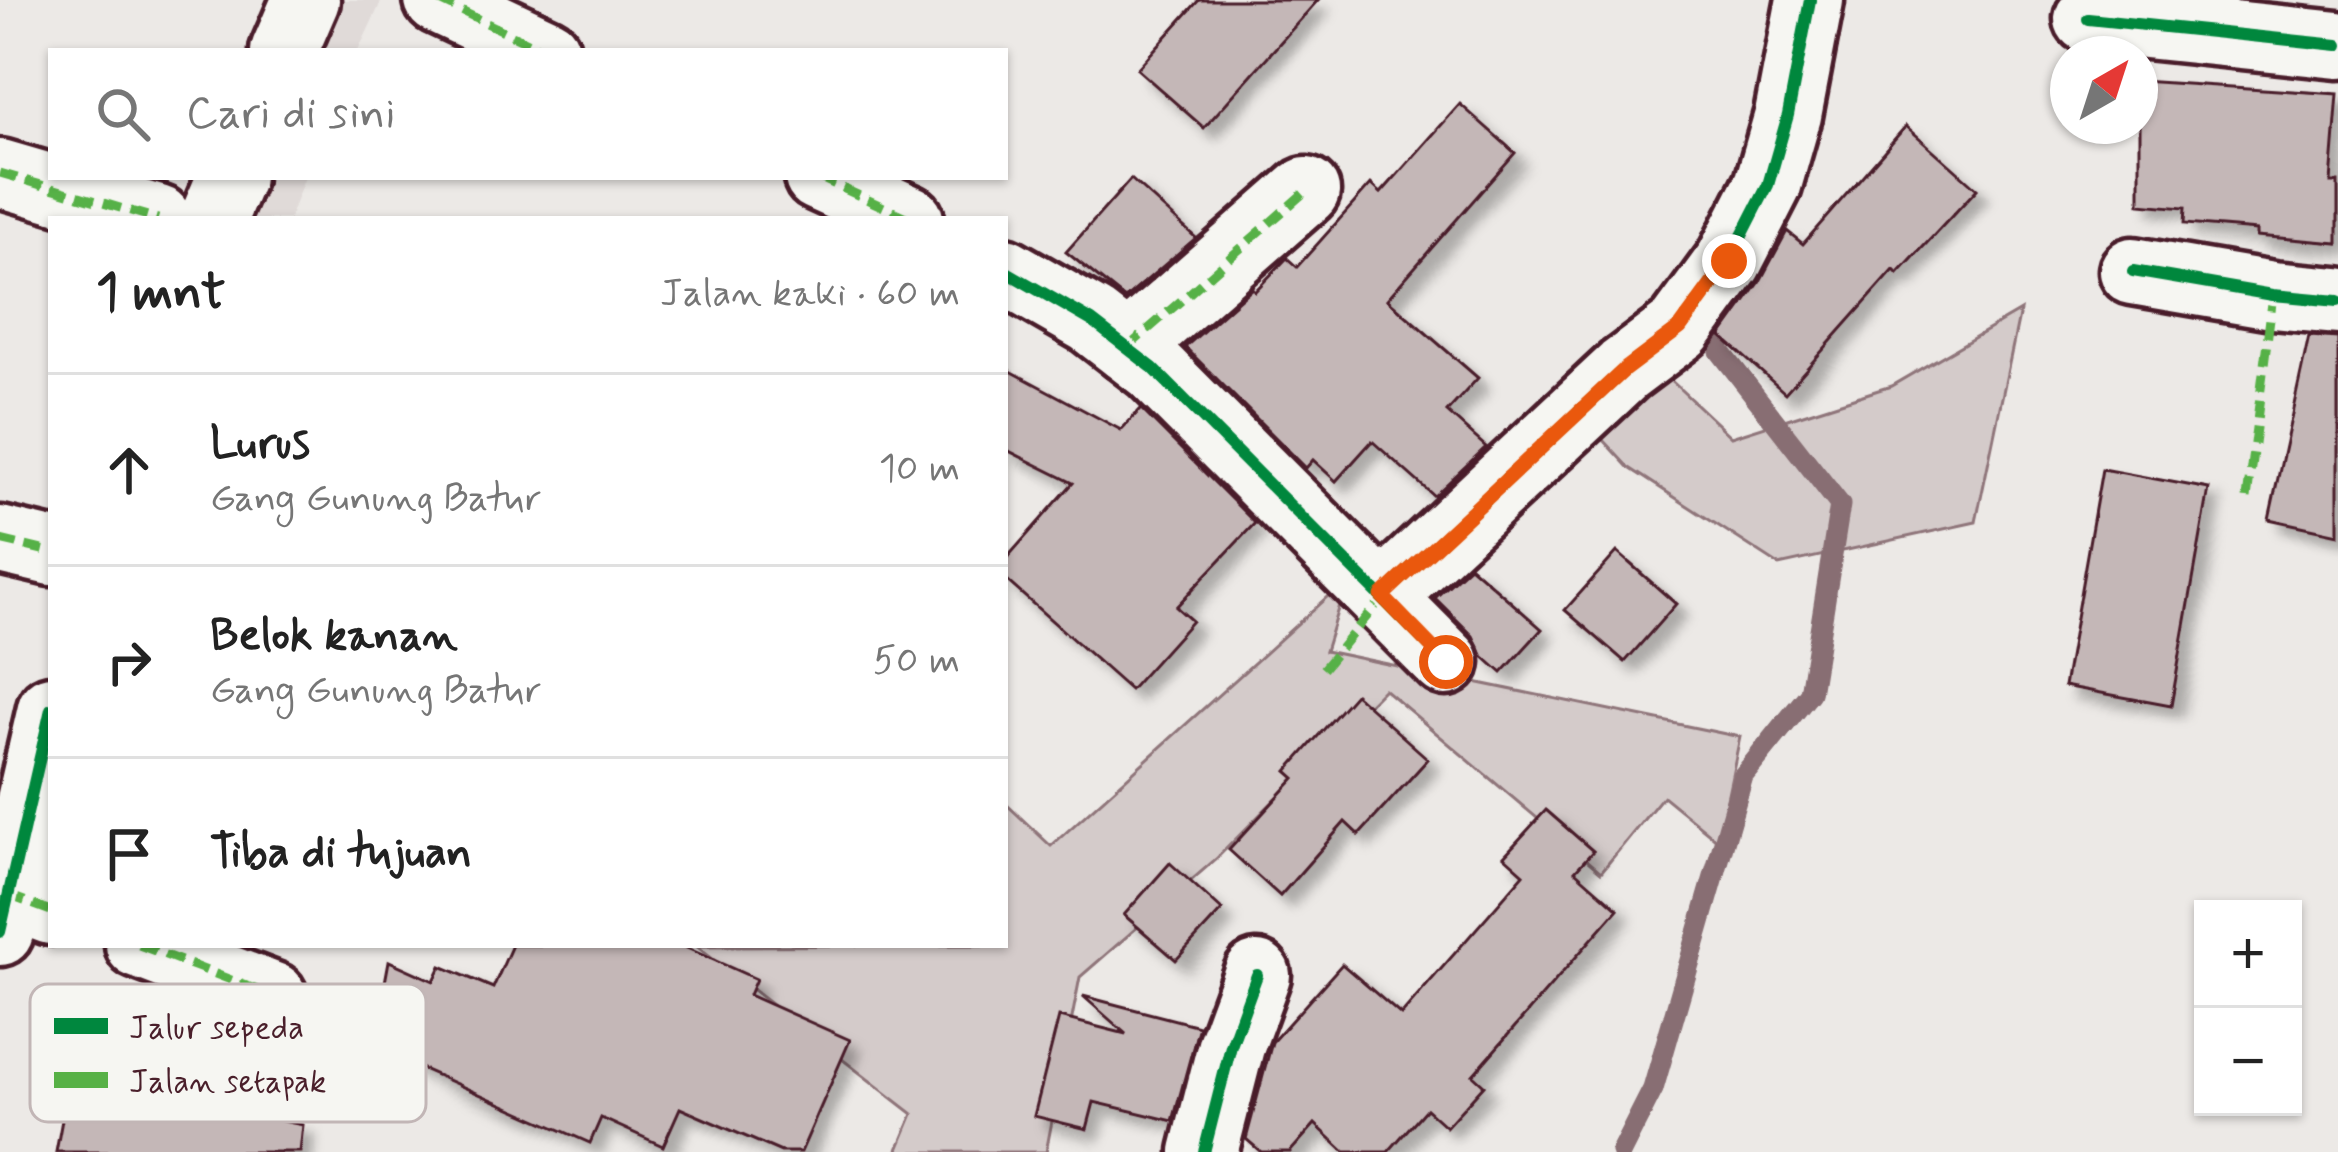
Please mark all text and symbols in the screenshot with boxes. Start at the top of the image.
north arrow [2050,36,2158,144]
search box [48,48,1008,180]
icon: search [90,81,156,147]
text: Cari di sini [186,85,395,144]
route end [1702,234,1756,288]
text: 1 mnt [96,261,225,327]
text: Jalan kaki · 60 m [660,269,960,320]
text: Lurus [210,415,310,474]
icon: ahead [96,437,162,503]
text: 10 m [879,444,960,495]
text: Gang Gunung Batur [210,474,542,525]
text: Belok kanan [210,607,458,666]
icon: right [96,629,162,695]
route start [1419,635,1473,689]
text: 50 m [873,636,960,687]
text: Gang Gunung Batur [210,666,542,717]
icon: arrive [96,821,162,887]
text: Tiba di tujuan [210,824,472,883]
map controls [2194,900,2302,1116]
button: + [2194,900,2302,1008]
legend [30,984,426,1122]
text: Jalur sepeda [129,1007,304,1051]
button: − [2194,1008,2302,1116]
text: Jalan setapak [129,1061,326,1105]

